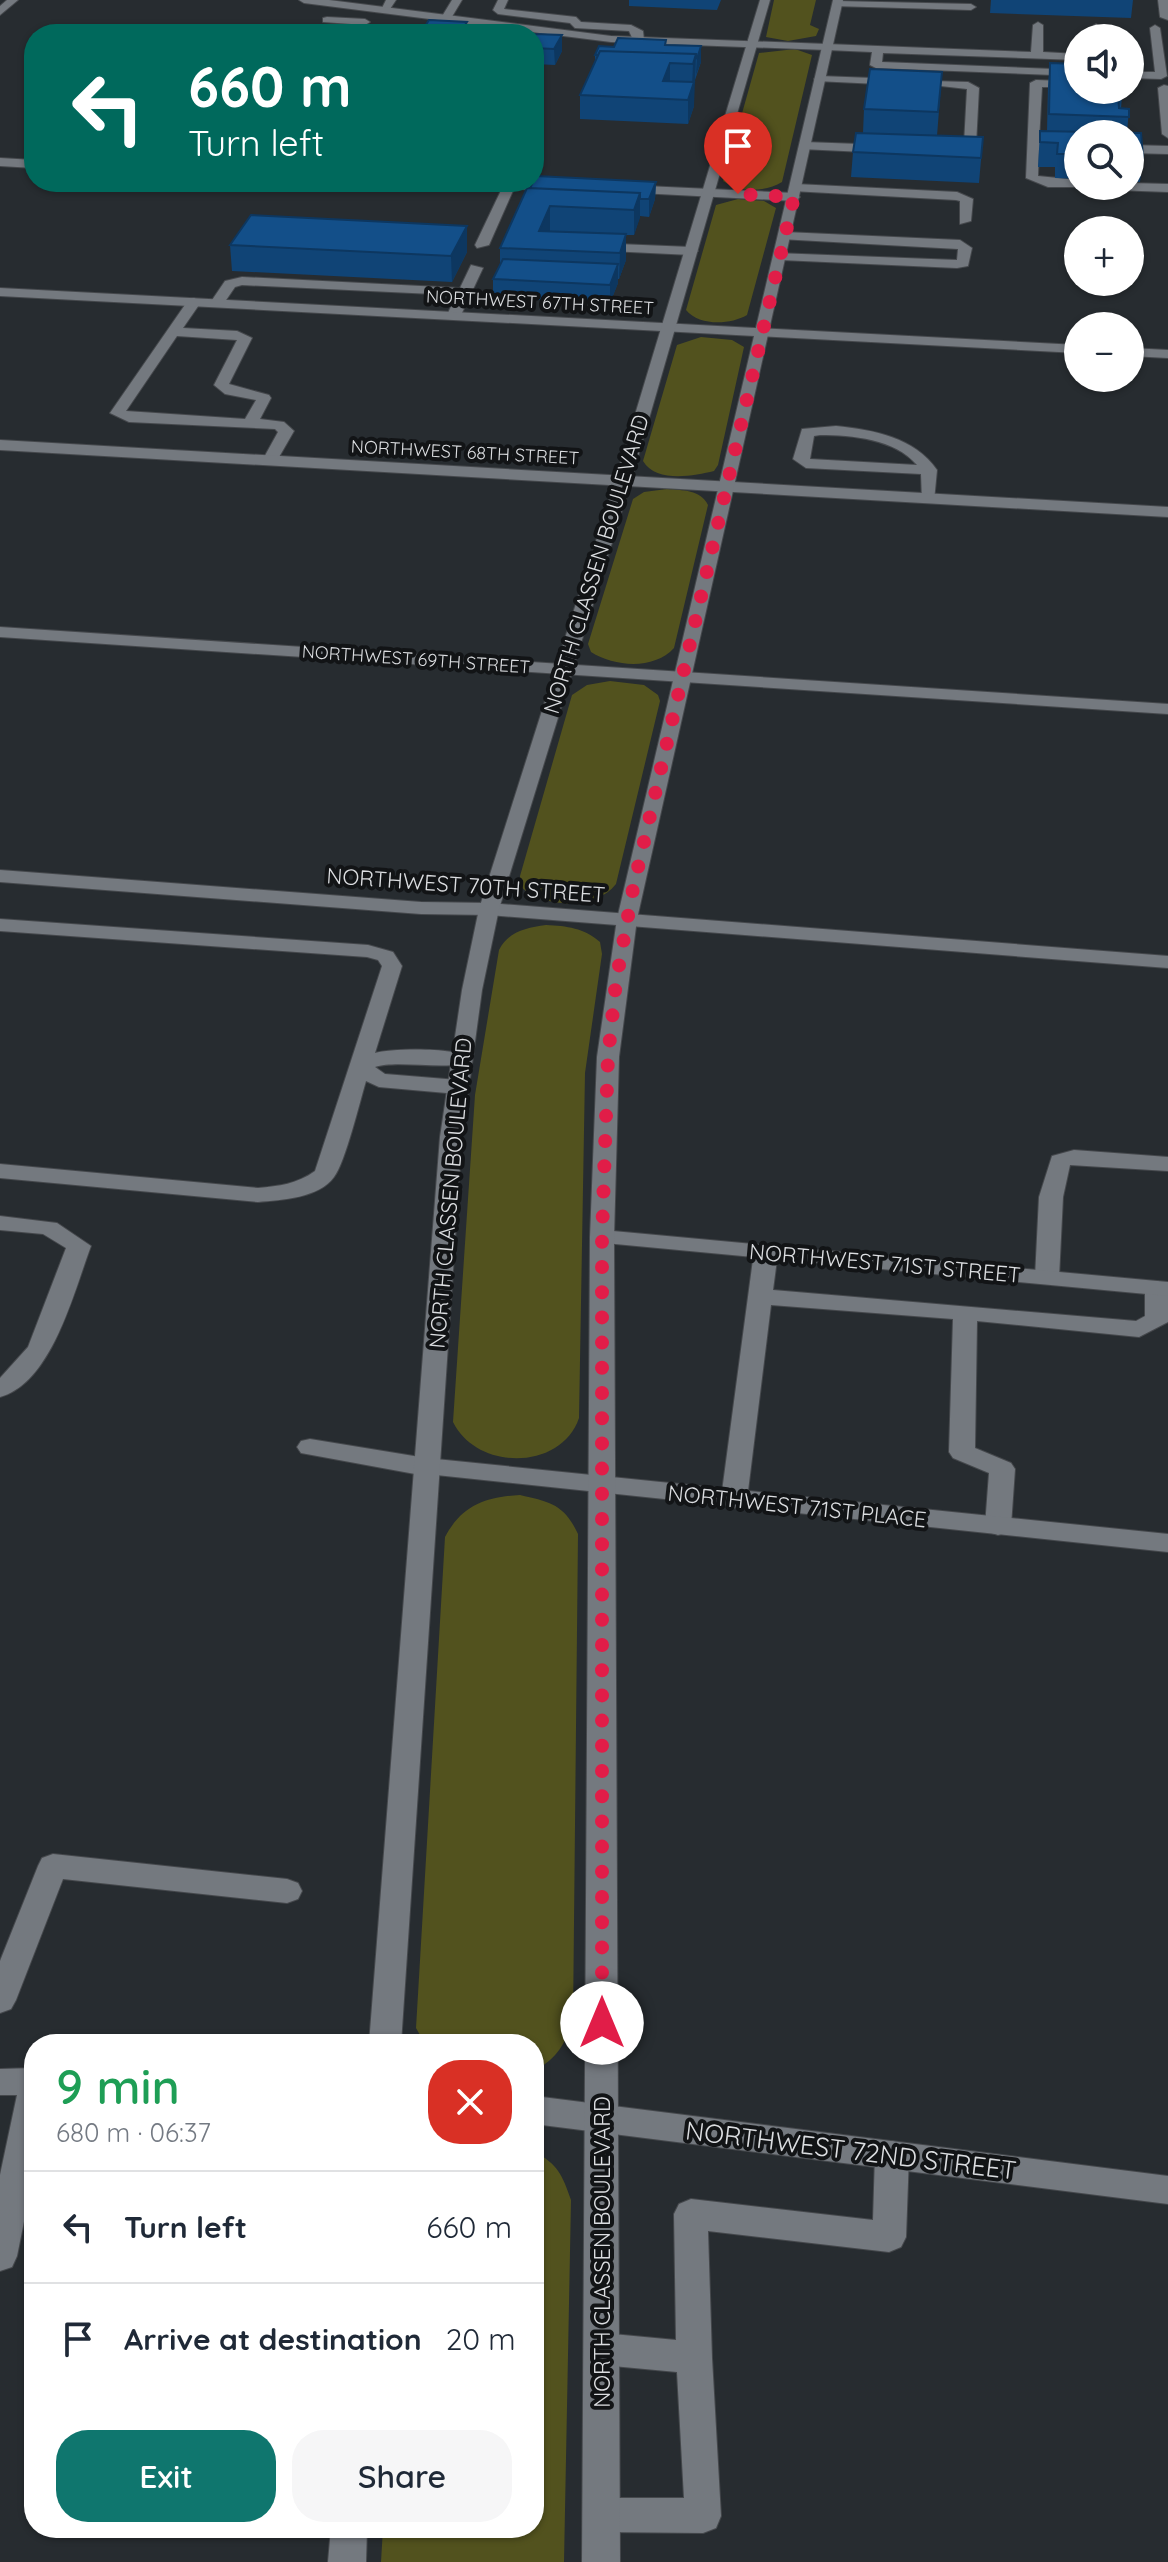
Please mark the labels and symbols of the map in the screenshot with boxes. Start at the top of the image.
pin [704,112,772,194]
street label: NORTHWEST 67TH STREET [426,285,655,319]
street label: NORTH CLASSEN BOULEVARD [537,411,655,717]
street label: NORTHWEST 68TH STREET [350,435,580,469]
street label: NORTHWEST 69TH STREET [301,640,531,678]
street label: NORTHWEST 70TH STREET [326,861,606,909]
street label: NORTH CLASSEN BOULEVARD [422,1037,478,1349]
street label: NORTHWEST 71ST STREET [748,1237,1022,1289]
street label: NORTHWEST 71ST PLACE [666,1479,928,1533]
position arrow [560,1981,644,2065]
street label: NORTH CLASSEN BOULEVARD [588,2096,616,2408]
street label: NORTHWEST 72ND STREET [684,2113,1018,2187]

